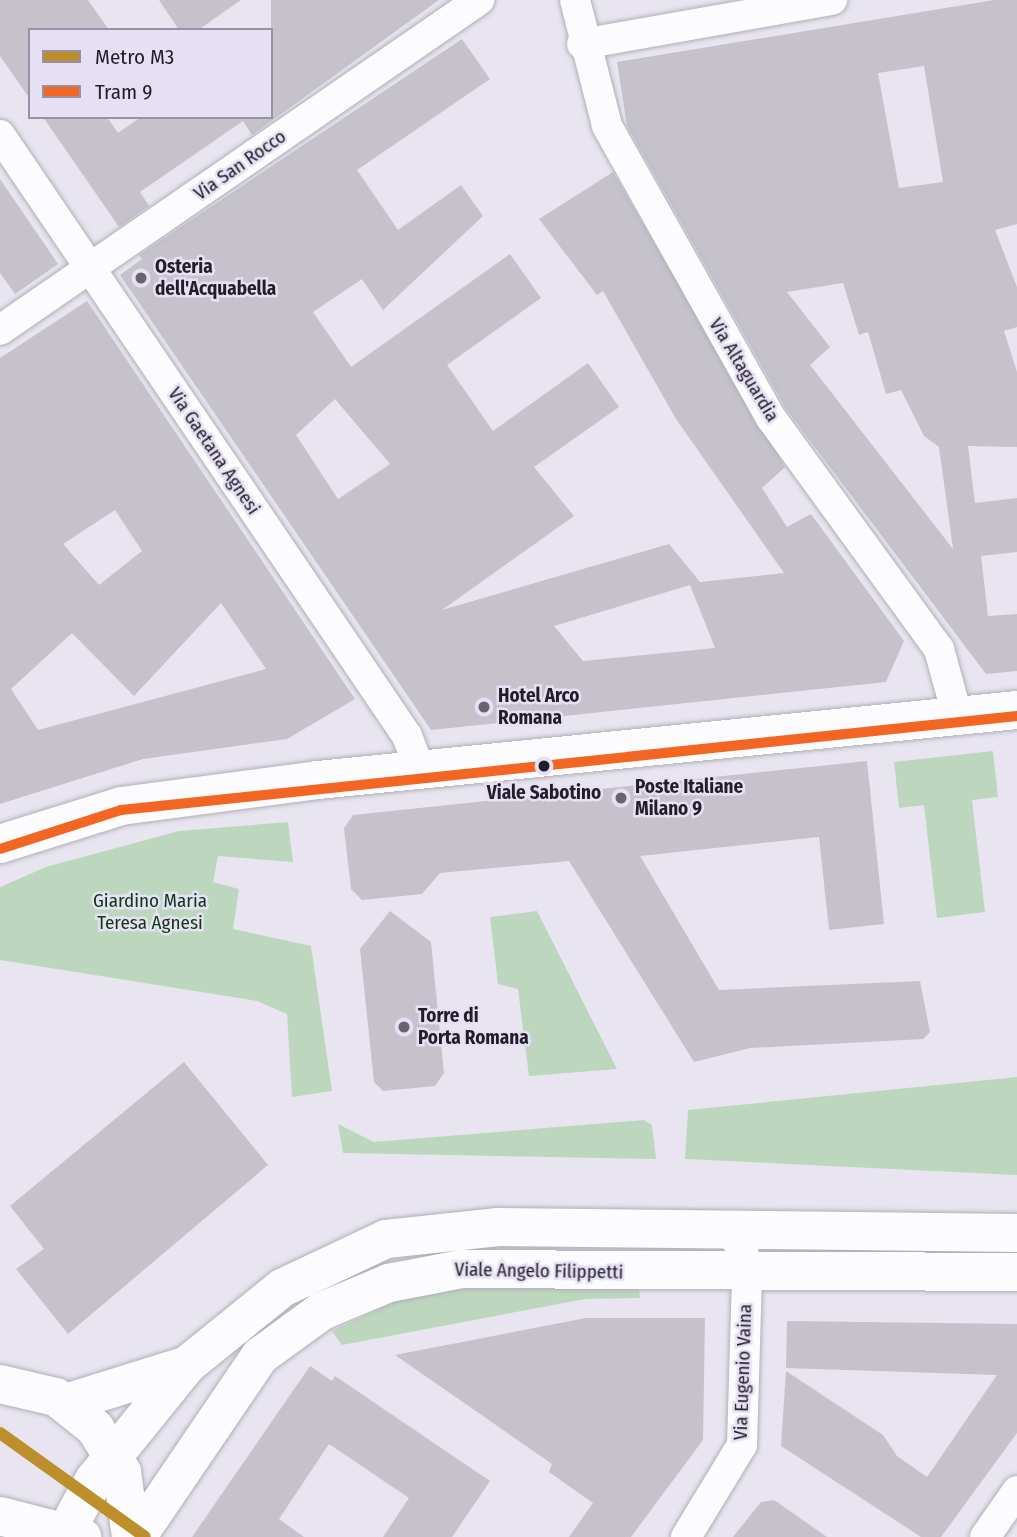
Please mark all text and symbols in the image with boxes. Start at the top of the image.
legend [28,28,273,119]
text: Metro M3 [95,44,174,70]
text: Tram 9 [95,79,152,105]
street label: Via San Rocco [190,125,290,205]
place label: Osteria dell'Acquabella [155,256,276,300]
marker: Osteria dell'Acquabella [133,270,149,286]
street label: Via Altaguardia [704,314,784,426]
street label: Via Gaetana Agnesi [163,383,265,519]
place label: Hotel Arco Romana [498,685,579,729]
marker: Hotel Arco Romana [476,699,492,715]
marker: Viale Sabotino [532,754,556,778]
place label: Poste Italiane Milano 9 [635,776,743,820]
place label: Viale Sabotino [487,782,601,804]
marker: Poste Italiane Milano 9 [613,790,629,806]
park label: Giardino Maria Teresa Agnesi [93,890,207,934]
place label: Torre di Porta Romana [418,1005,529,1049]
marker: Torre di Porta Romana [396,1019,412,1035]
street label: Viale Angelo Filippetti [454,1258,624,1284]
street label: Via Eugenio Vaina [729,1303,757,1441]

